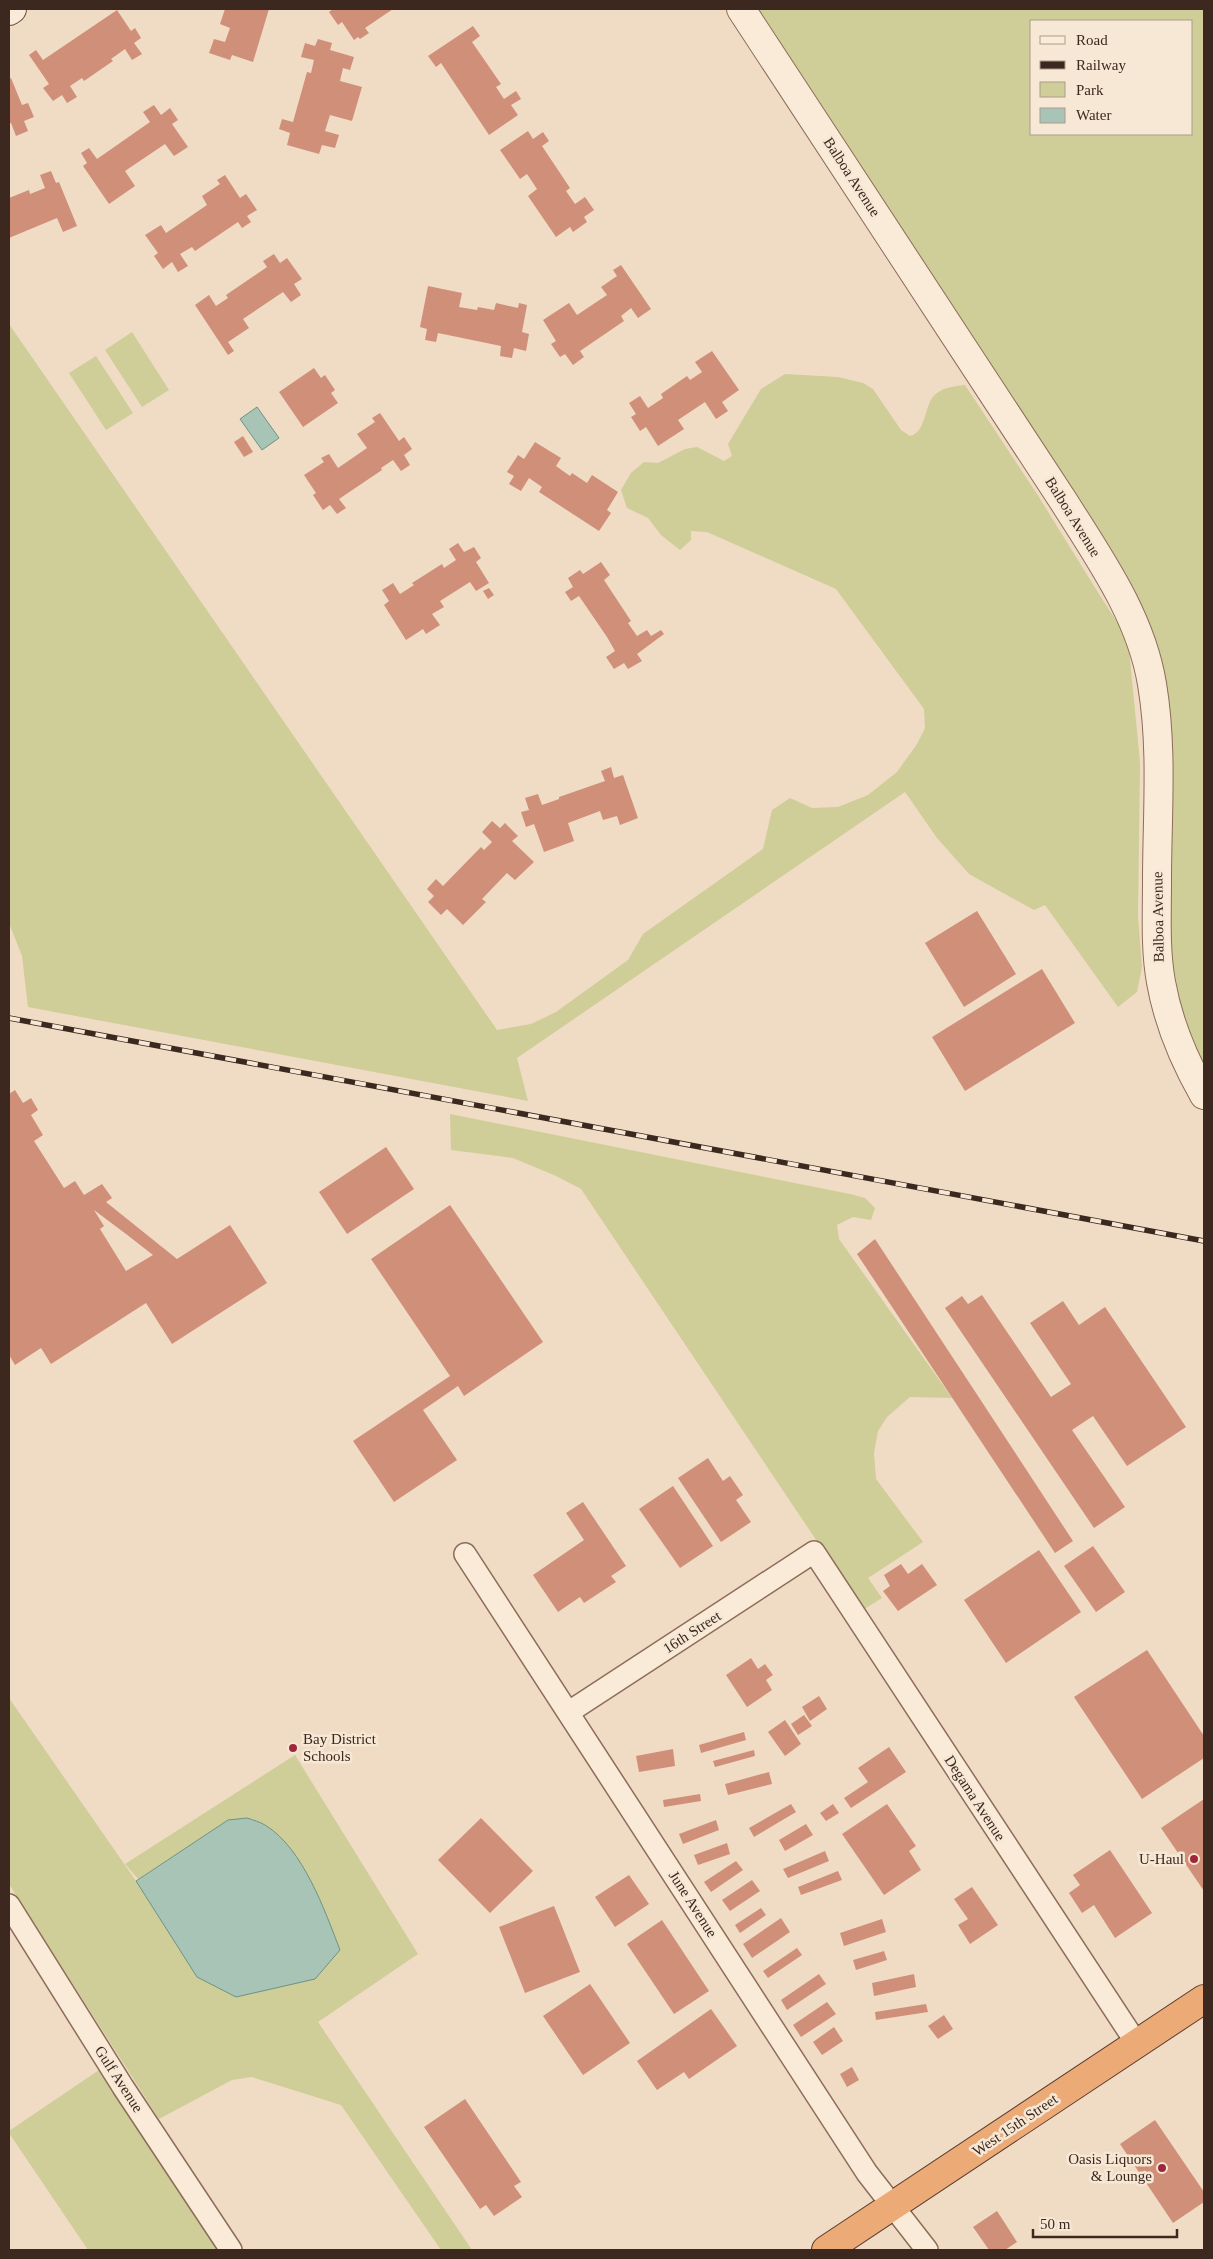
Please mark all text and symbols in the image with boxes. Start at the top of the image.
legend [1030,20,1193,135]
text: Road [1076,32,1108,48]
text: Railway [1076,57,1126,73]
text: Park [1076,82,1104,98]
text: Water [1076,107,1111,123]
street label: Balboa Avenue [821,135,884,220]
street label: Balboa Avenue [1042,474,1104,560]
street label: Balboa Avenue [1149,871,1167,963]
street label: 16th Street [660,1607,724,1657]
place label: Bay District Schools [303,1731,377,1764]
marker: Bay District Schools [287,1742,299,1754]
street label: Degama Avenue [941,1752,1009,1844]
place label: U-Haul [1139,1851,1184,1867]
marker: U-Haul [1188,1853,1200,1865]
street label: June Avenue [666,1868,721,1940]
street label: Gulf Avenue [92,2043,147,2115]
street label: West 15th Street [970,2090,1061,2159]
place label: Oasis Liquors & Lounge [1068,2151,1152,2184]
marker: Oasis Liquors & Lounge [1156,2162,1168,2174]
scale bar [1033,2206,1177,2238]
text: 50 m [1040,2216,1071,2232]

